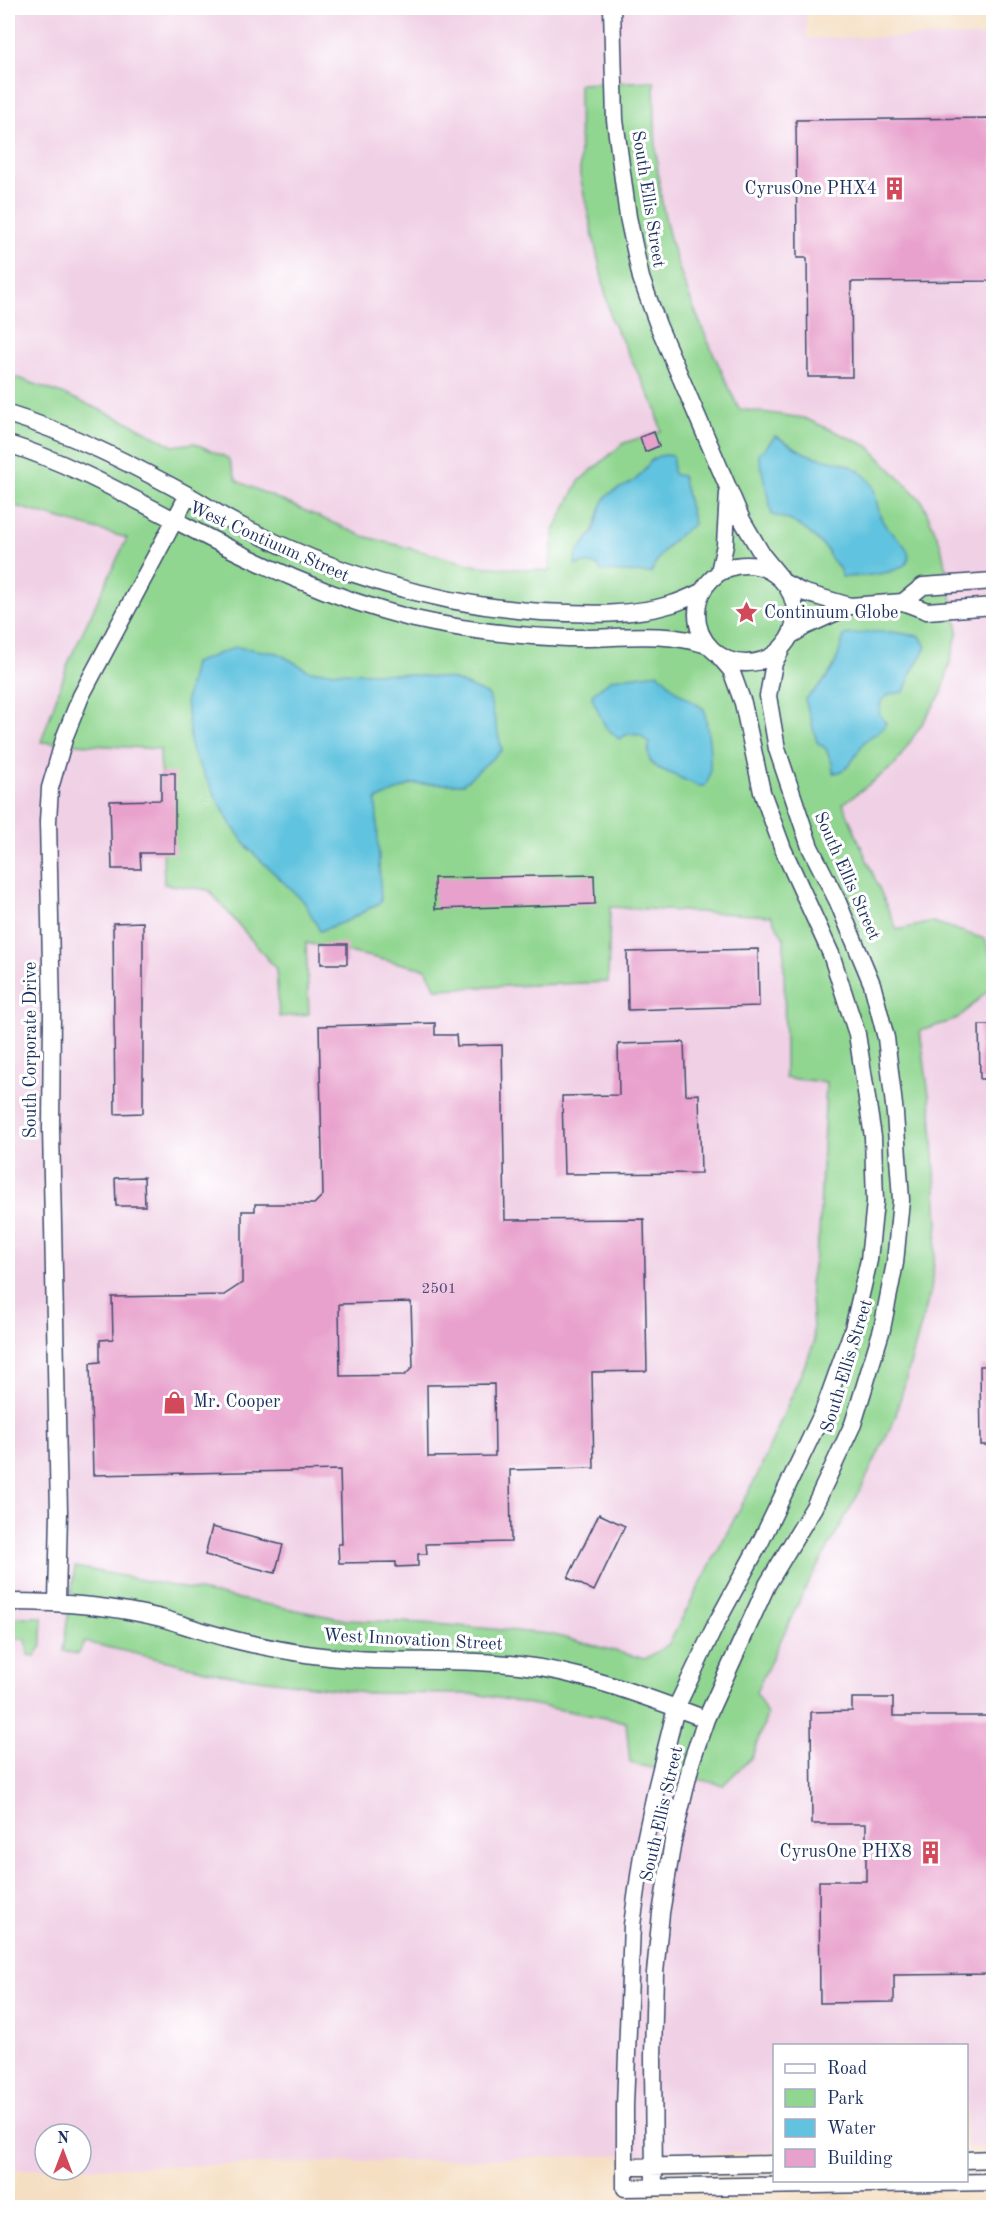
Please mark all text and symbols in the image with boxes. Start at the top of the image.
street label: South Ellis Street [628,129,668,269]
building icon: CyrusOne PHX4 [882,176,908,202]
place label: CyrusOne PHX4 [745,180,877,198]
street label: West Contiuum Street [186,499,352,585]
place icon: Continuum Globe [733,600,759,626]
place label: Continuum Globe [764,604,898,622]
street label: South Ellis Street [811,809,883,943]
street label: South Corporate Drive [22,962,40,1138]
house number: 2501 [422,1282,456,1297]
street label: South Ellis Street [818,1297,876,1435]
shop icon: Mr. Cooper [162,1389,188,1415]
place label: Mr. Cooper [193,1393,281,1411]
street label: West Innovation Street [323,1626,503,1654]
street label: South Ellis Street [638,1745,686,1883]
building icon: CyrusOne PHX8 [917,1839,943,1865]
place label: CyrusOne PHX8 [780,1843,912,1861]
legend [773,2044,968,2182]
text: Road [827,2060,867,2078]
text: Park [827,2090,864,2108]
text: Water [827,2120,876,2138]
north arrow [33,2122,93,2182]
text: N [57,2131,70,2147]
text: Building [827,2150,893,2168]

